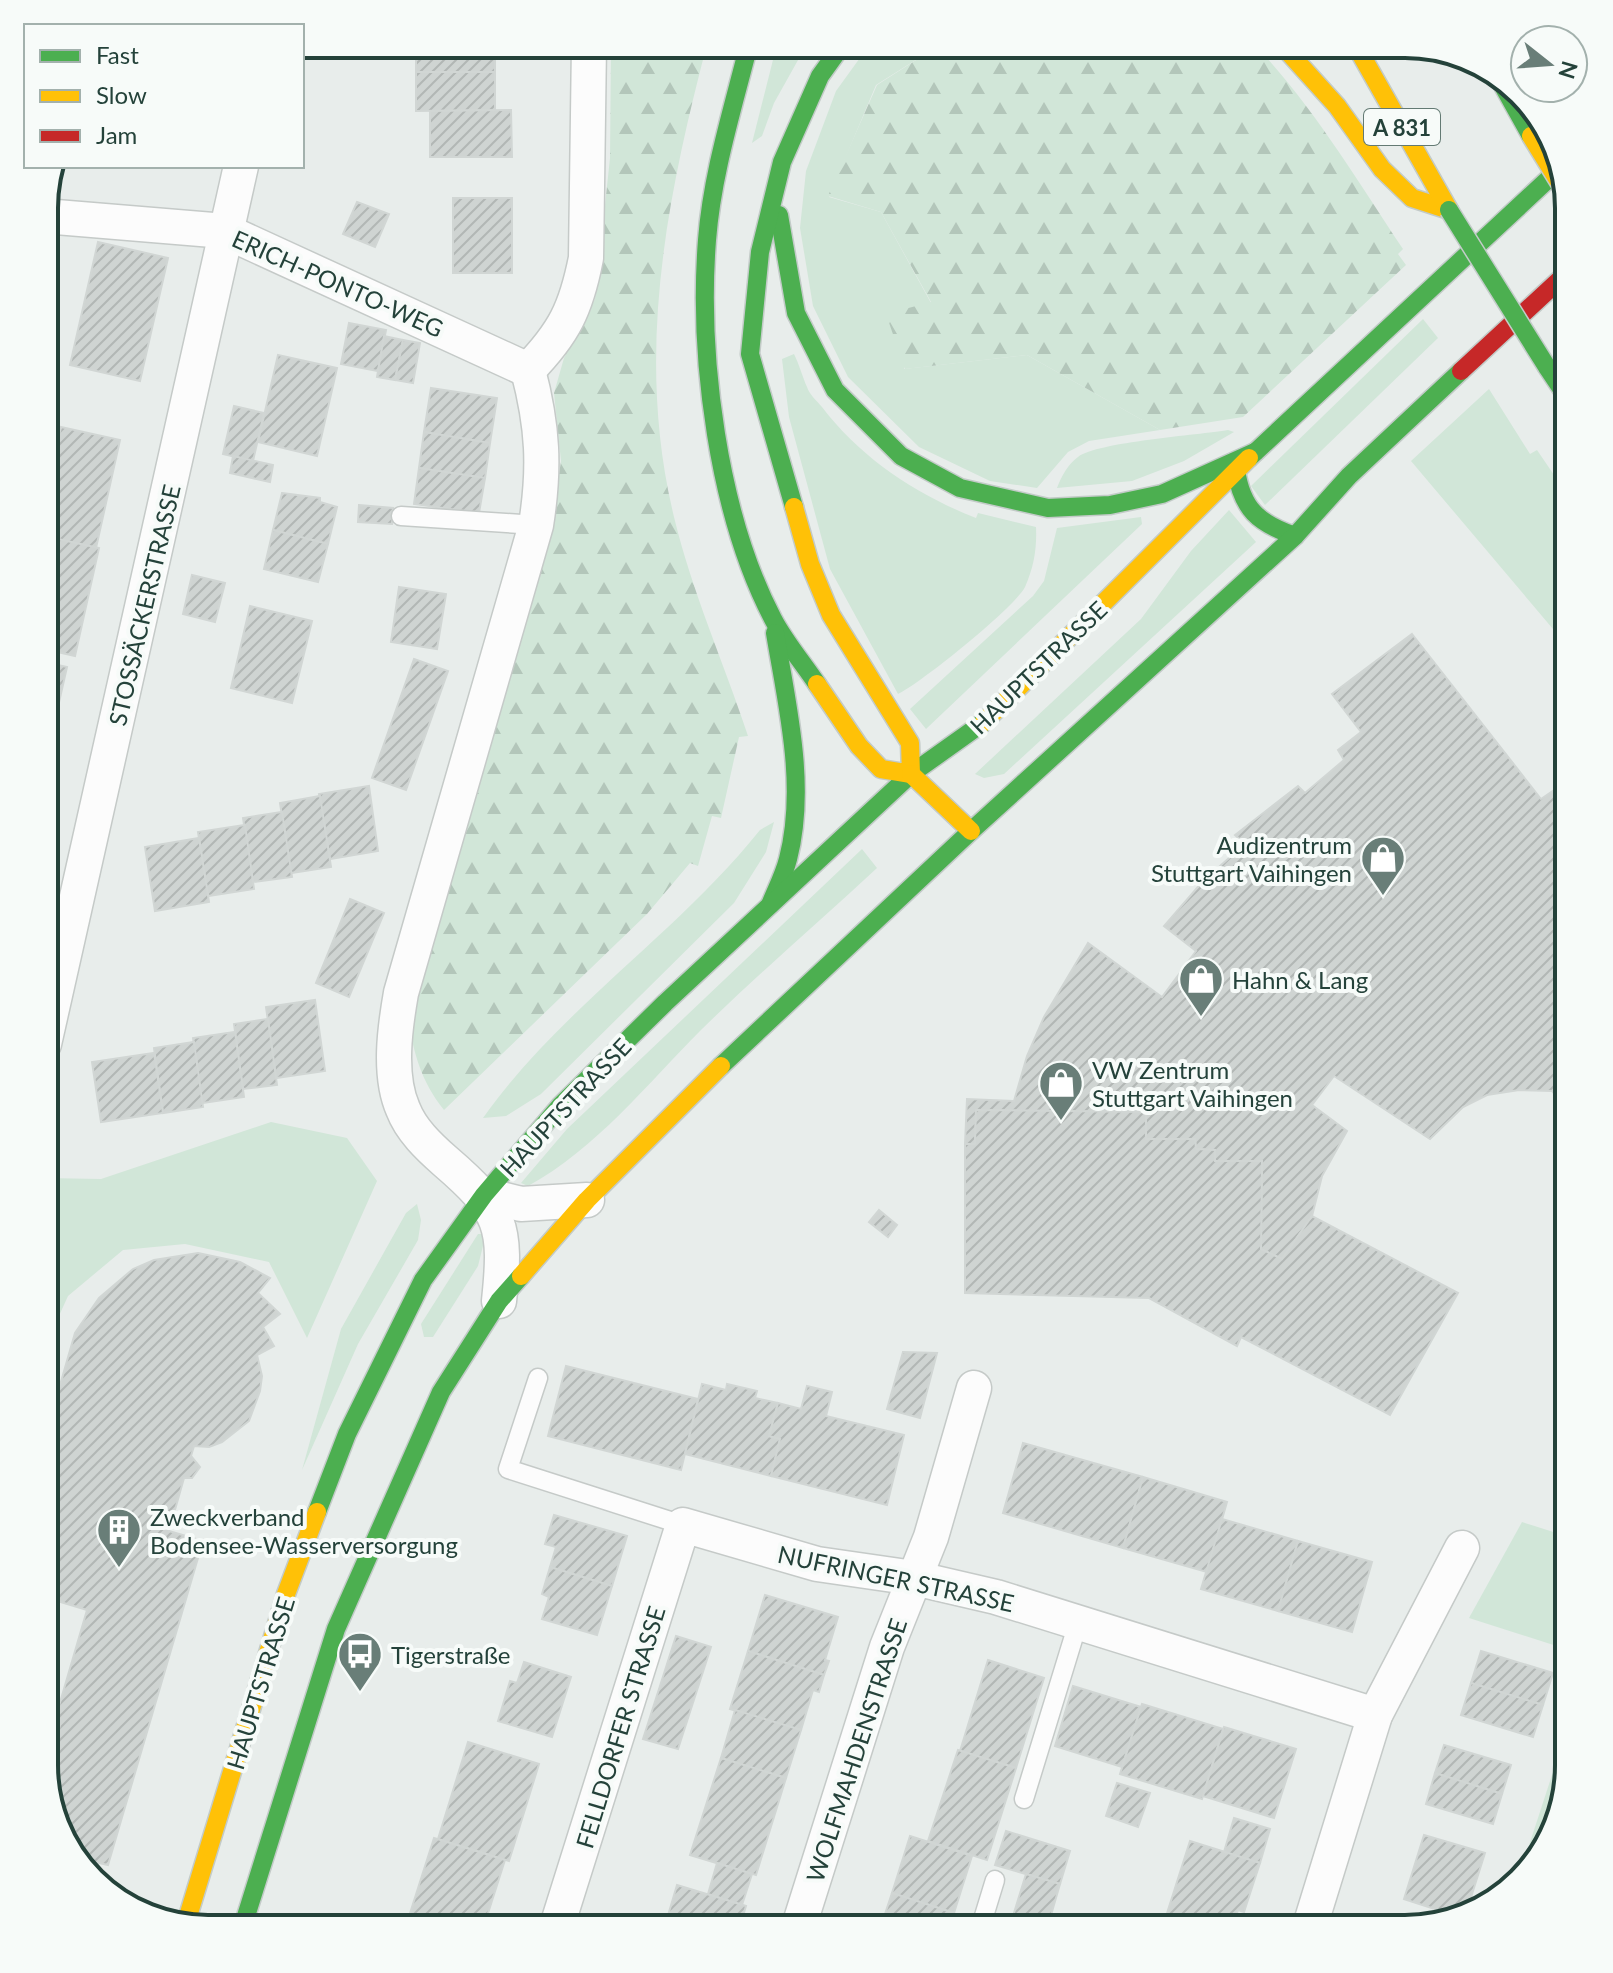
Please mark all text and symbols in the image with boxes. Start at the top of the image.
legend [24,24,304,168]
north arrow [1509,24,1589,104]
text: Fast [96,40,139,69]
text: N [1553,58,1584,82]
text: Slow [96,80,147,109]
road number: A 831 [1364,109,1440,145]
text: Jam [96,120,137,149]
street label: ERICH-PONTO-WEG [228,223,448,343]
street label: STOSSÄCKERSTRASSE [102,482,186,728]
street label: HAUPTSTRASSE [964,594,1112,740]
place label: Audizentrum Stuttgart Vaihingen [1151,830,1352,887]
shop icon: Audizentrum Stuttgart Vaihingen [1359,834,1407,897]
shop icon: Hahn & Lang [1177,955,1225,1018]
place label: Hahn & Lang [1232,965,1368,994]
street label: HAUPTSTRASSE [493,1032,637,1182]
place label: VW Zentrum Stuttgart Vaihingen [1092,1055,1293,1112]
shop icon: VW Zentrum Stuttgart Vaihingen [1037,1059,1085,1122]
place label: Zweckverband Bodensee-Wasserversorgung [150,1502,458,1559]
building icon: Zweckverband Bodensee-Wasserversorgung [95,1506,143,1569]
street label: NUFRINGER STRASSE [775,1539,1017,1617]
street label: HAUPTSTRASSE [220,1593,300,1773]
street label: FELLDORFER STRASSE [569,1602,671,1852]
street label: WOLFMAHDENSTRASSE [800,1615,912,1885]
bus stop icon: Tigerstraße [336,1630,384,1693]
place label: Tigerstraße [391,1640,511,1669]

